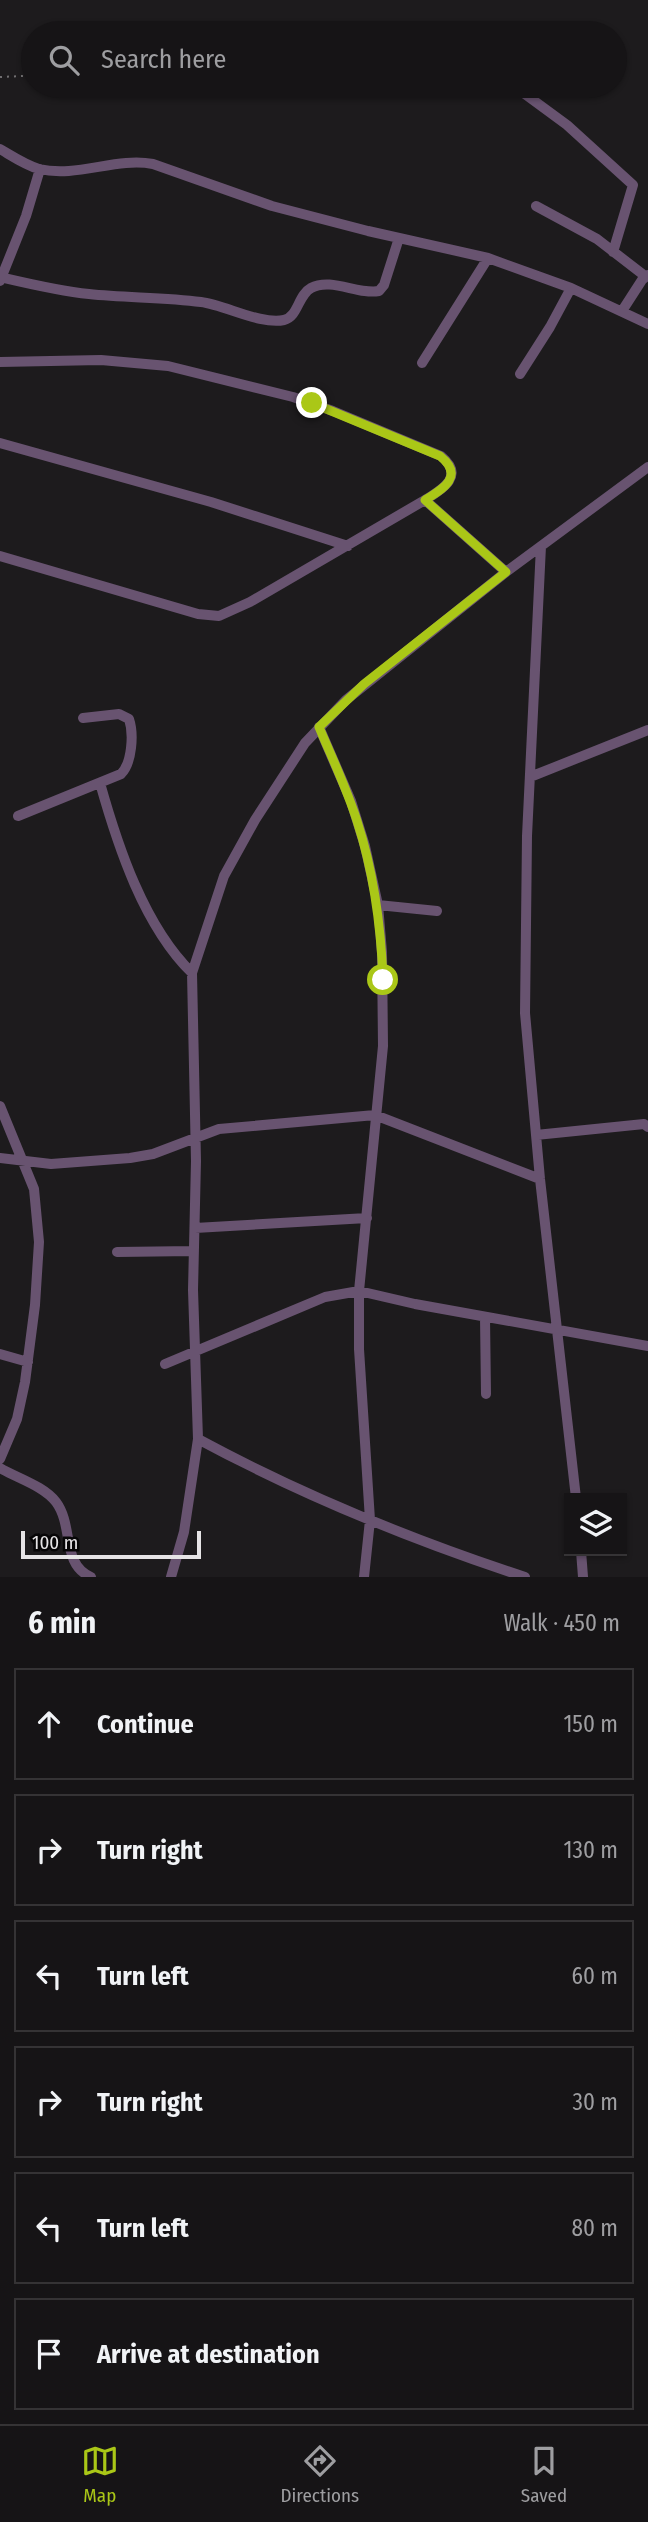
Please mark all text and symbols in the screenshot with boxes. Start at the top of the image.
search box [21,21,627,98]
icon: search [45,41,83,79]
text: Search here [101,44,226,75]
route end [296,387,327,418]
route start [367,964,398,995]
map controls [564,1493,627,1556]
button: layers [564,1493,627,1556]
scale bar [21,1528,201,1560]
text: 100 m [32,1531,78,1554]
text: 6 min [28,1605,96,1641]
text: Walk · 450 m [503,1609,620,1637]
icon: ahead [30,1705,68,1743]
text: Continue [97,1709,194,1740]
text: 150 m [563,1710,618,1738]
icon: right [30,1831,68,1869]
text: Turn right [97,1835,203,1866]
text: 130 m [564,1836,618,1864]
icon: left [30,1957,68,1995]
text: Turn left [97,1961,189,1992]
text: 60 m [572,1962,618,1990]
icon: right [30,2083,68,2121]
text: Turn right [97,2087,203,2118]
text: 30 m [573,2088,618,2116]
icon: left [30,2209,68,2247]
text: Turn left [97,2213,189,2244]
text: 80 m [571,2214,618,2242]
icon: arrive [30,2335,68,2373]
text: Arrive at destination [97,2339,320,2370]
tab: Map [81,2442,119,2507]
tab: Directions [281,2442,359,2507]
tab: Saved [521,2442,567,2507]

